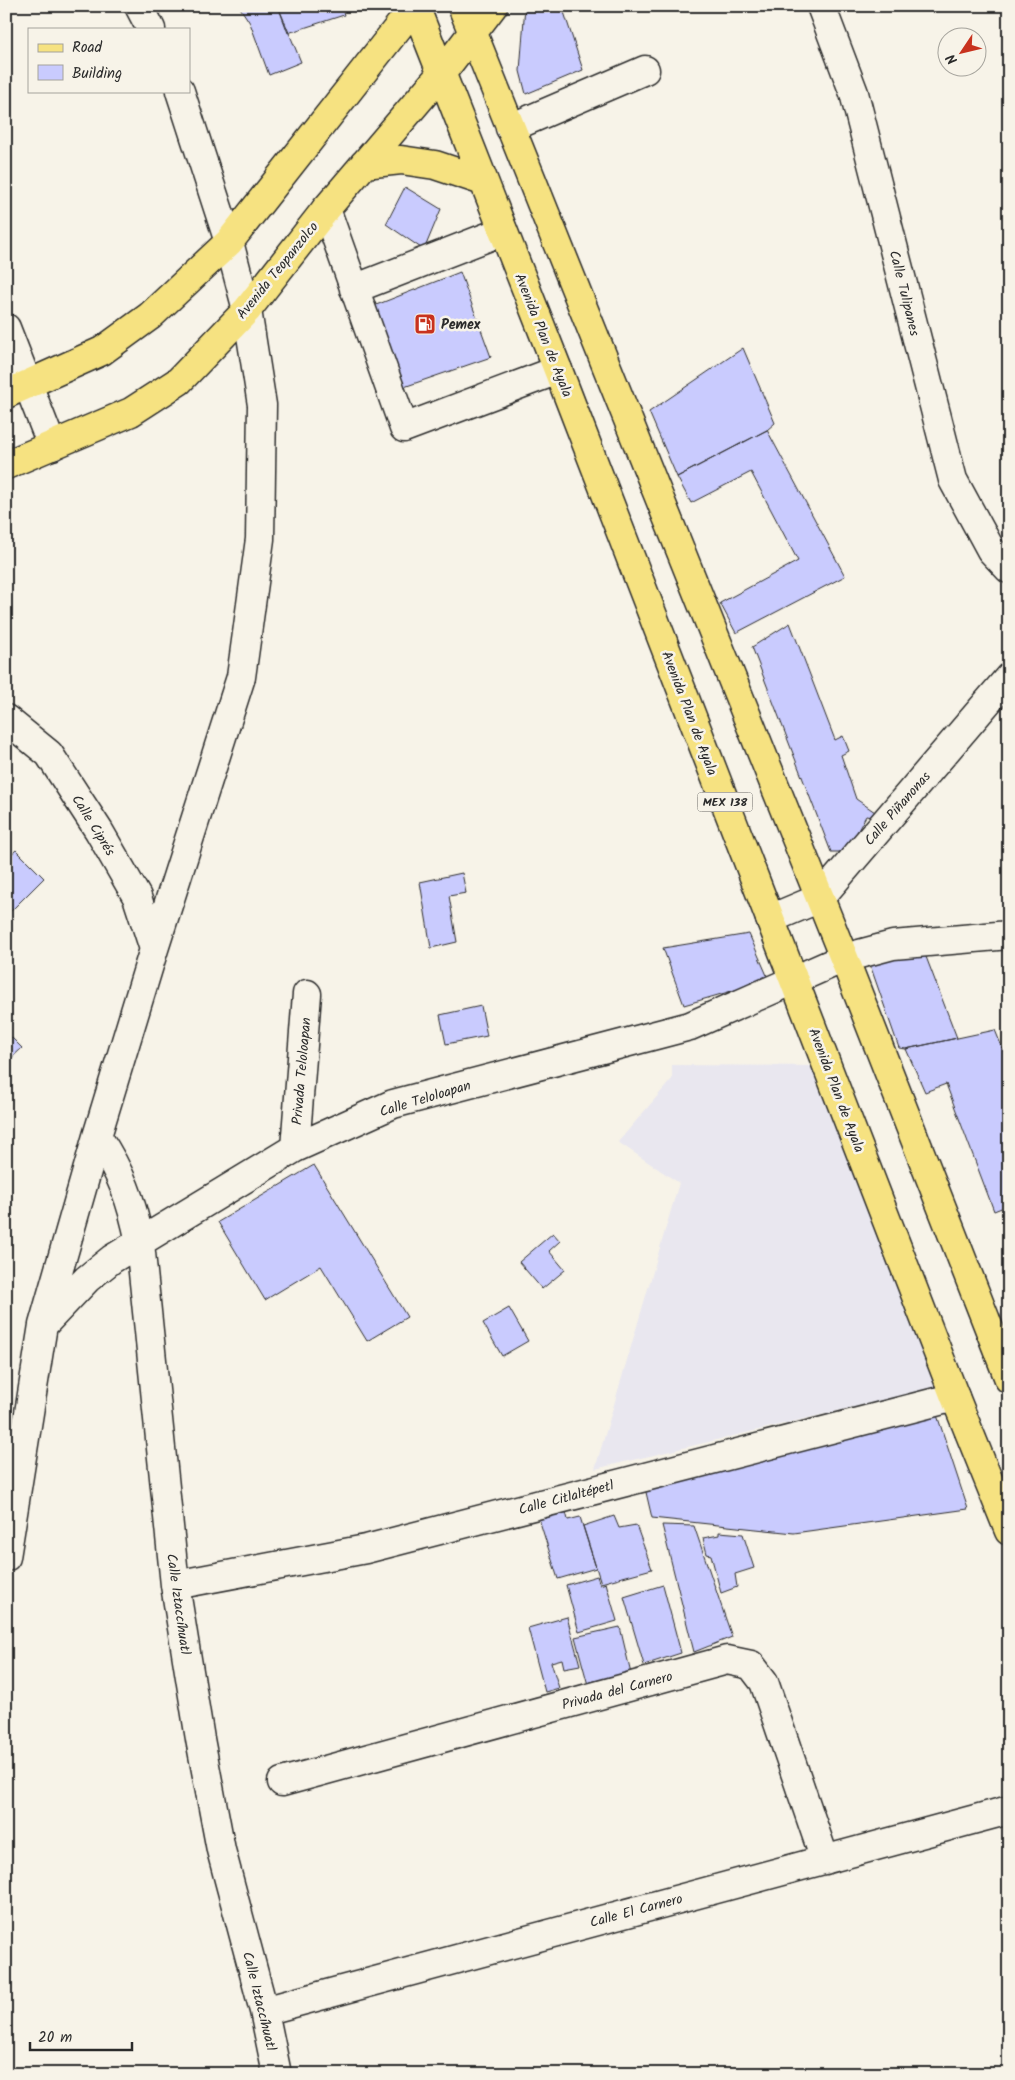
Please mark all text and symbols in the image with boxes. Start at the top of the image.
legend [28,28,190,92]
north arrow [938,28,988,78]
text: Road [72,36,103,60]
text: N [941,49,964,69]
text: Building [72,62,122,86]
street label: Avenida Teopanzolco [231,217,324,324]
street label: Calle Tulipanes [883,248,925,338]
street label: Avenida Plan de Ayala [508,270,578,401]
fuel station icon: Pemex [413,312,437,336]
place label: Pemex [441,314,481,336]
street label: Avenida Plan de Ayala [655,648,723,779]
street label: Calle Piñanonas [859,767,936,851]
street label: Calle Ciprés [66,790,121,861]
road number: MEX 138 [698,792,752,812]
street label: Privada Teloloapan [286,1016,318,1126]
street label: Avenida Plan de Ayala [802,1025,870,1156]
street label: Calle Teloloapan [377,1075,474,1123]
street label: Calle Citlaltépetl [516,1475,617,1521]
street label: Calle Iztaccíhuatl [160,1552,196,1657]
street label: Privada del Carnero [559,1666,675,1716]
street label: Calle El Carnero [587,1888,685,1934]
street label: Calle Iztaccíhuatl [236,1949,282,2054]
scale bar [30,2020,132,2052]
text: 20 m [38,2026,72,2050]

